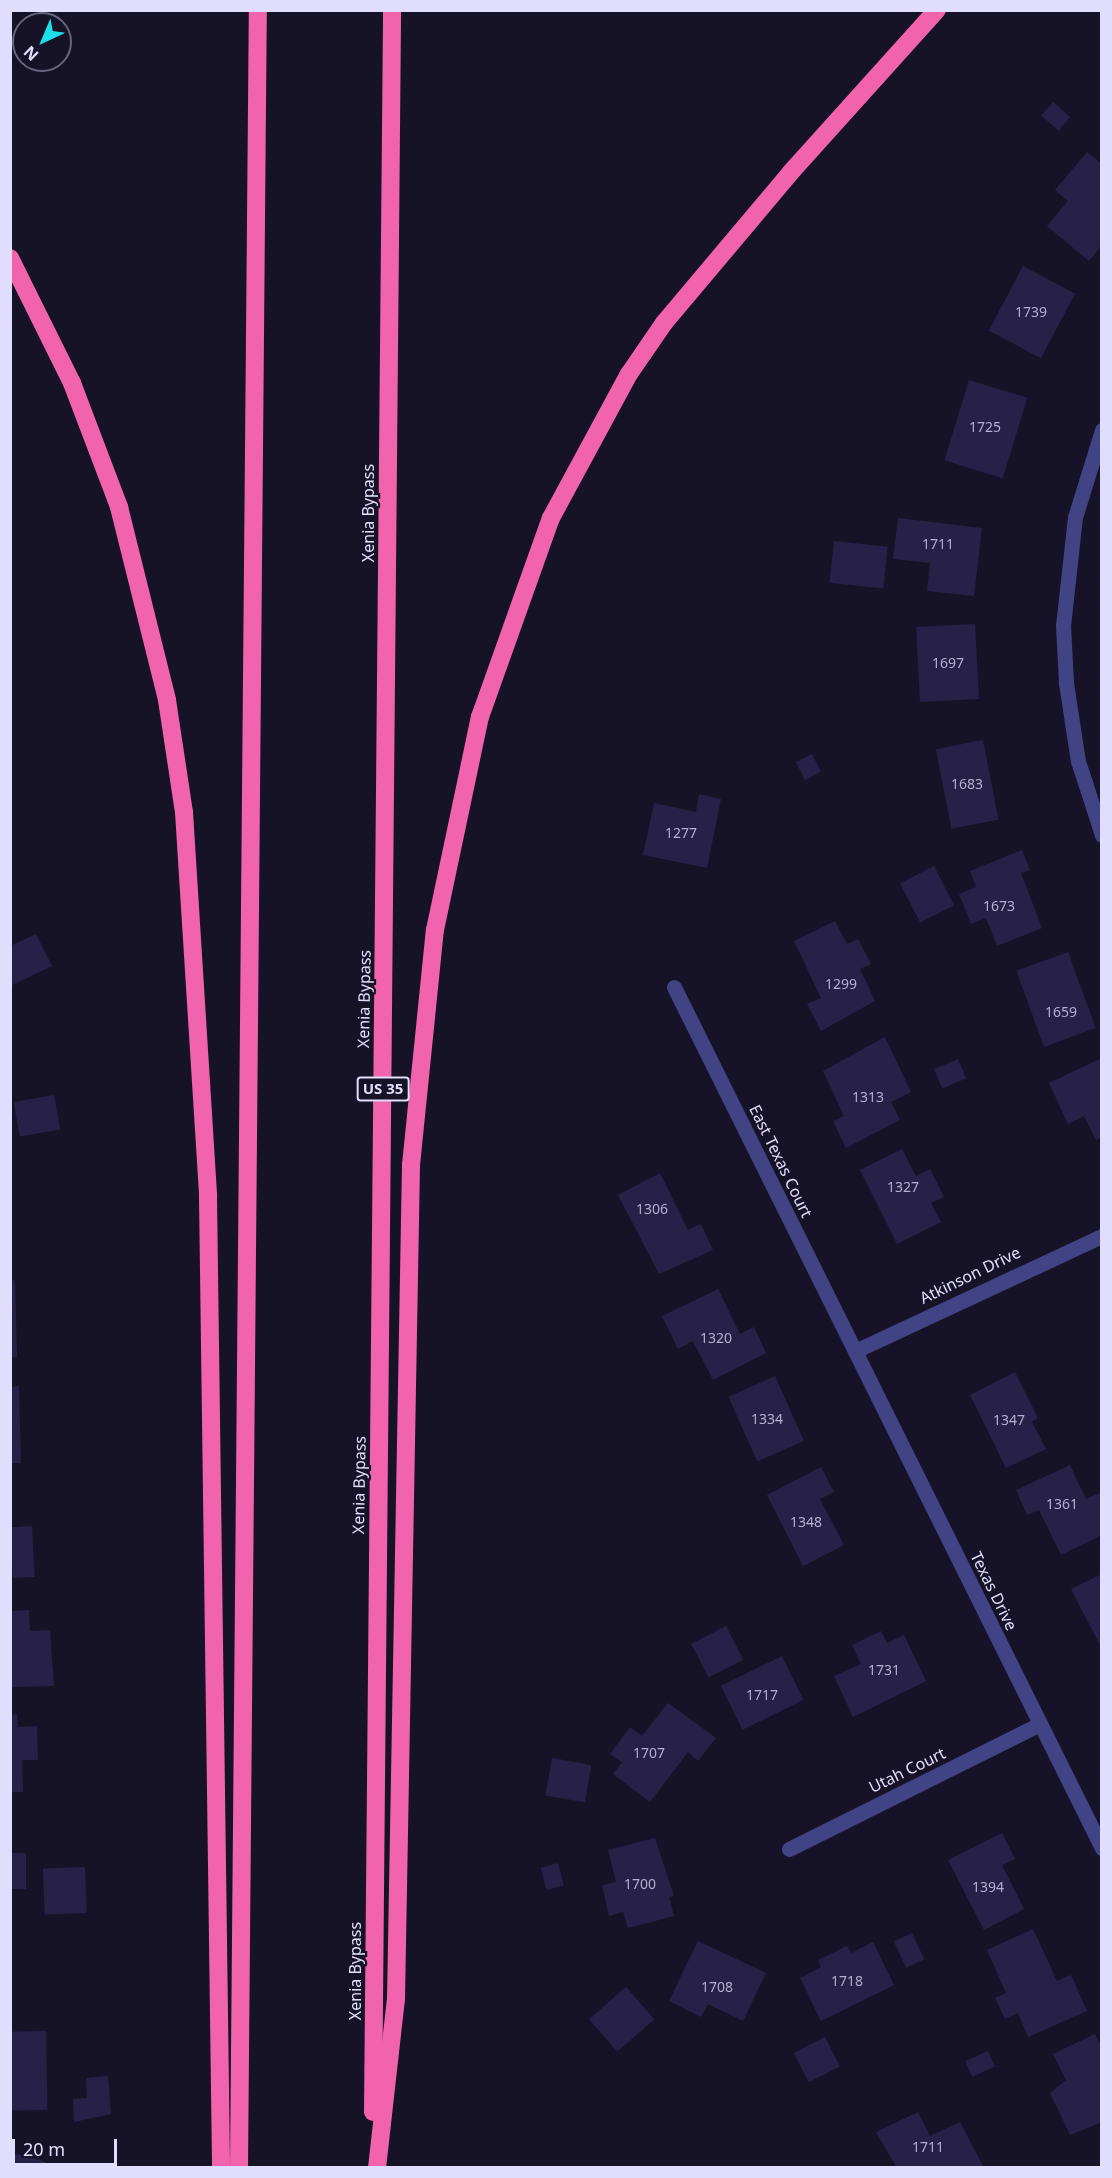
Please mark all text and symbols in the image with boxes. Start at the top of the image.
north arrow [12,12,72,72]
text: N [19,41,43,66]
house number: 1739 [1015,304,1047,320]
house number: 1725 [969,419,1001,435]
street label: Xenia Bypass [358,464,378,562]
house number: 1711 [922,536,954,552]
house number: 1697 [932,655,964,671]
house number: 1683 [951,776,983,792]
house number: 1277 [665,825,697,841]
house number: 1673 [983,898,1015,914]
street label: Xenia Bypass [354,950,374,1048]
house number: 1299 [825,976,857,992]
house number: 1659 [1045,1004,1077,1020]
road number: US 35 [356,1077,410,1101]
house number: 1313 [852,1089,884,1105]
street label: East Texas Court [745,1101,817,1221]
house number: 1327 [887,1179,919,1195]
house number: 1306 [636,1201,668,1217]
street label: Atkinson Drive [917,1242,1023,1308]
house number: 1320 [700,1330,732,1346]
house number: 1334 [751,1411,783,1427]
house number: 1347 [993,1412,1025,1428]
street label: Xenia Bypass [349,1436,369,1534]
house number: 1361 [1046,1496,1078,1512]
house number: 1348 [790,1514,822,1530]
street label: Texas Drive [967,1548,1021,1634]
house number: 1731 [868,1662,900,1678]
house number: 1717 [746,1687,778,1703]
street label: Utah Court [866,1743,948,1797]
house number: 1707 [633,1745,665,1761]
house number: 1700 [624,1876,656,1892]
house number: 1394 [972,1879,1004,1895]
street label: Xenia Bypass [345,1922,365,2020]
house number: 1718 [831,1973,863,1989]
house number: 1708 [701,1979,733,1995]
scale bar [15,2127,120,2165]
text: 20 m [23,2137,65,2161]
house number: 1711 [912,2139,944,2155]

